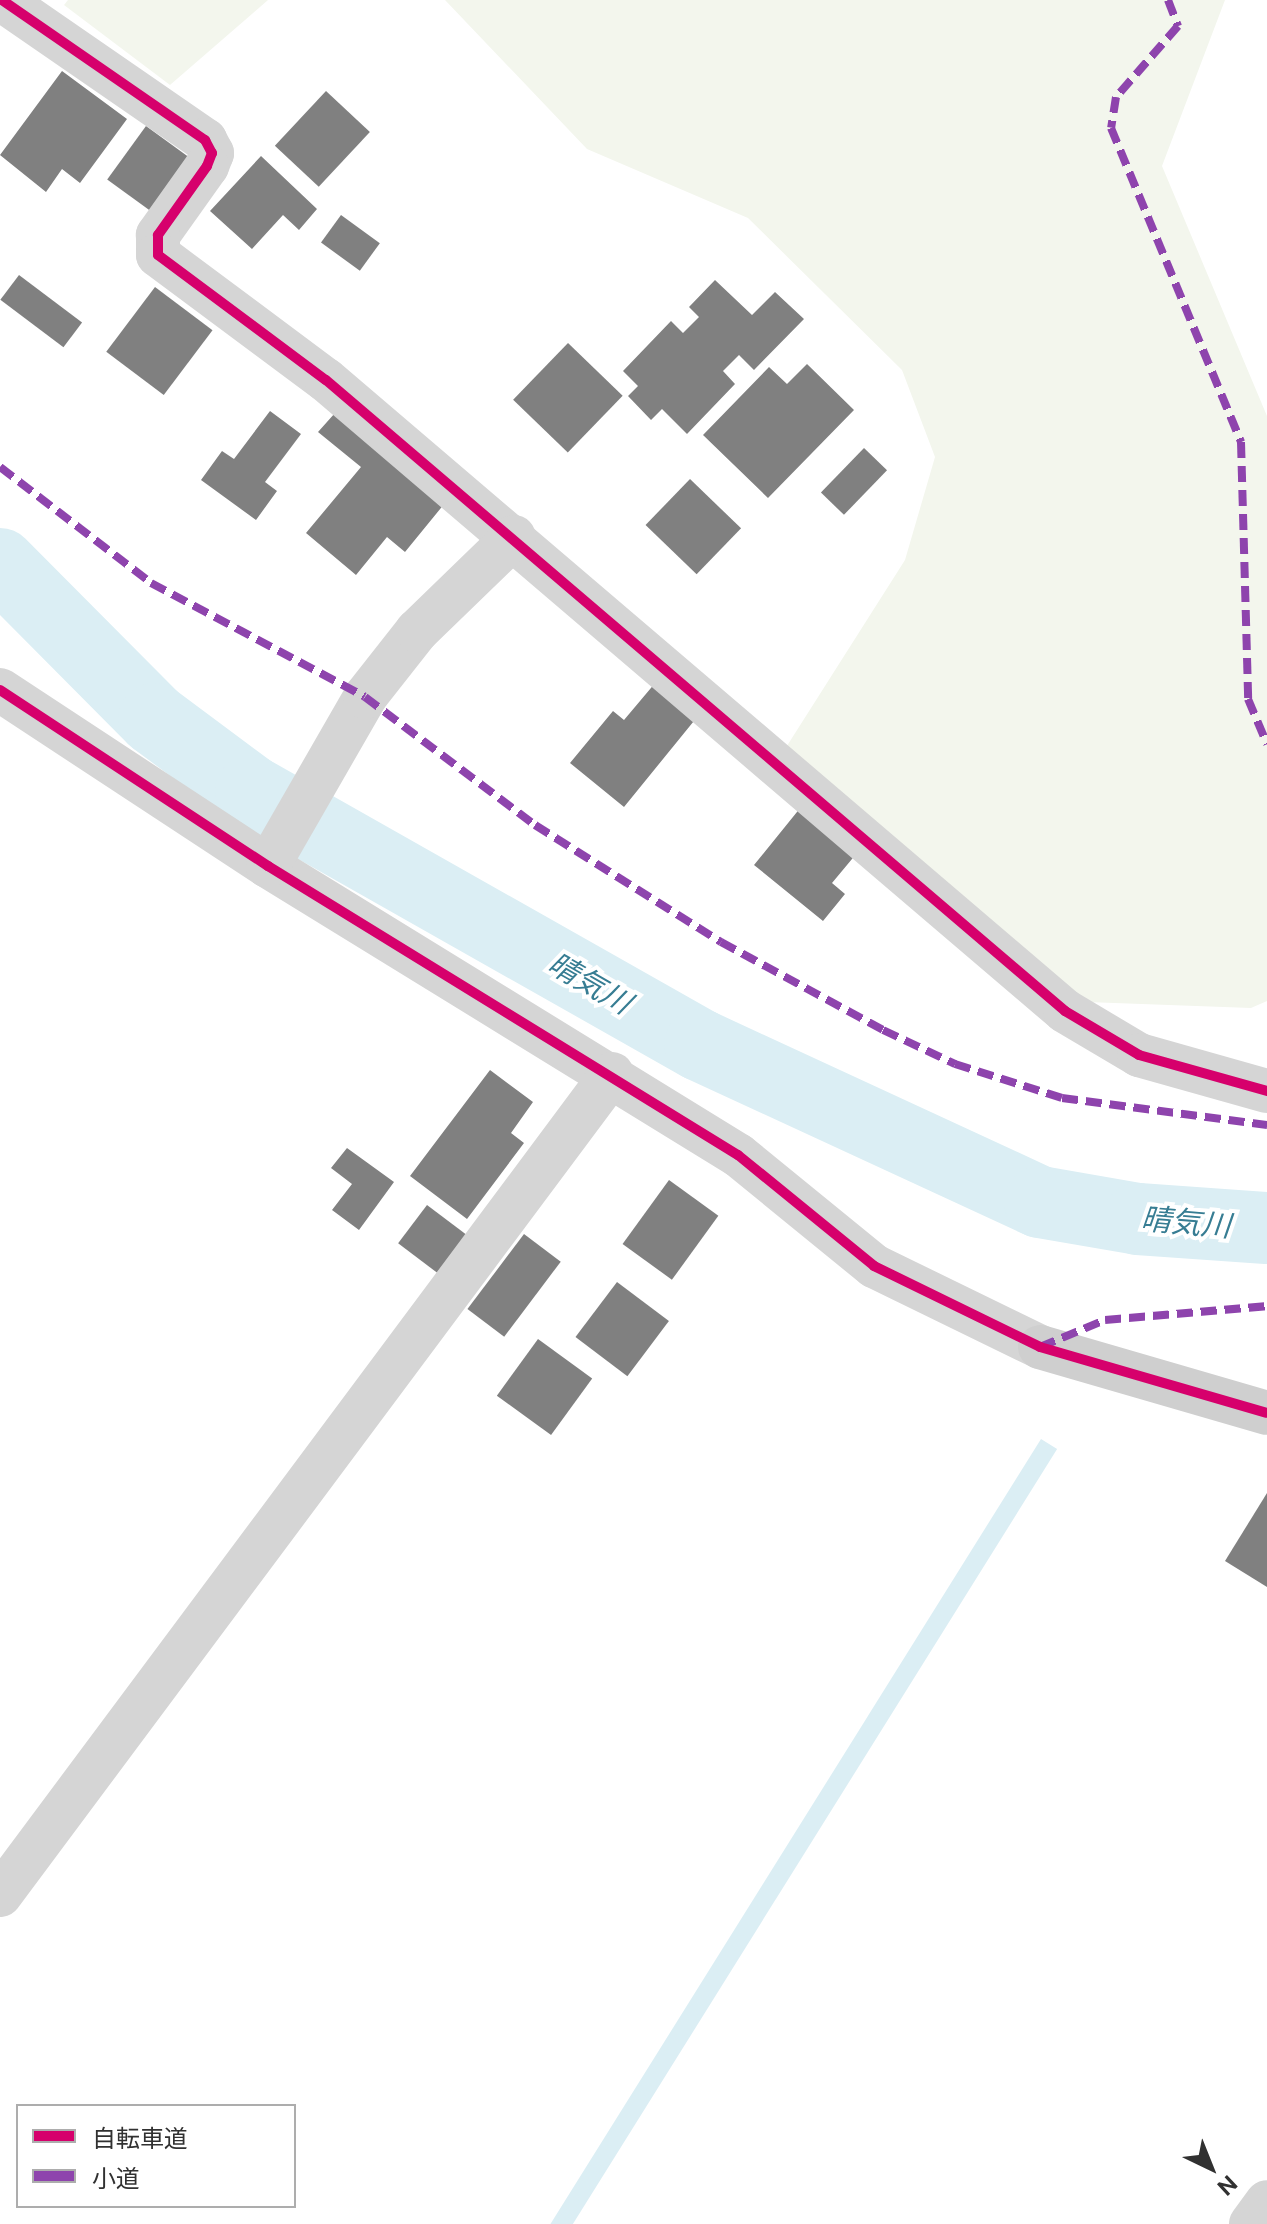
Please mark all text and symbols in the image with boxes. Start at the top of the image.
water label: 晴気川 [542,945,638,1021]
water label: 晴気川 [1140,1200,1232,1244]
legend [16,2104,296,2208]
text: 自転車道 [92,2124,188,2152]
north arrow [1171,2128,1251,2208]
text: 小道 [92,2164,140,2192]
text: N [1212,2170,1243,2201]

